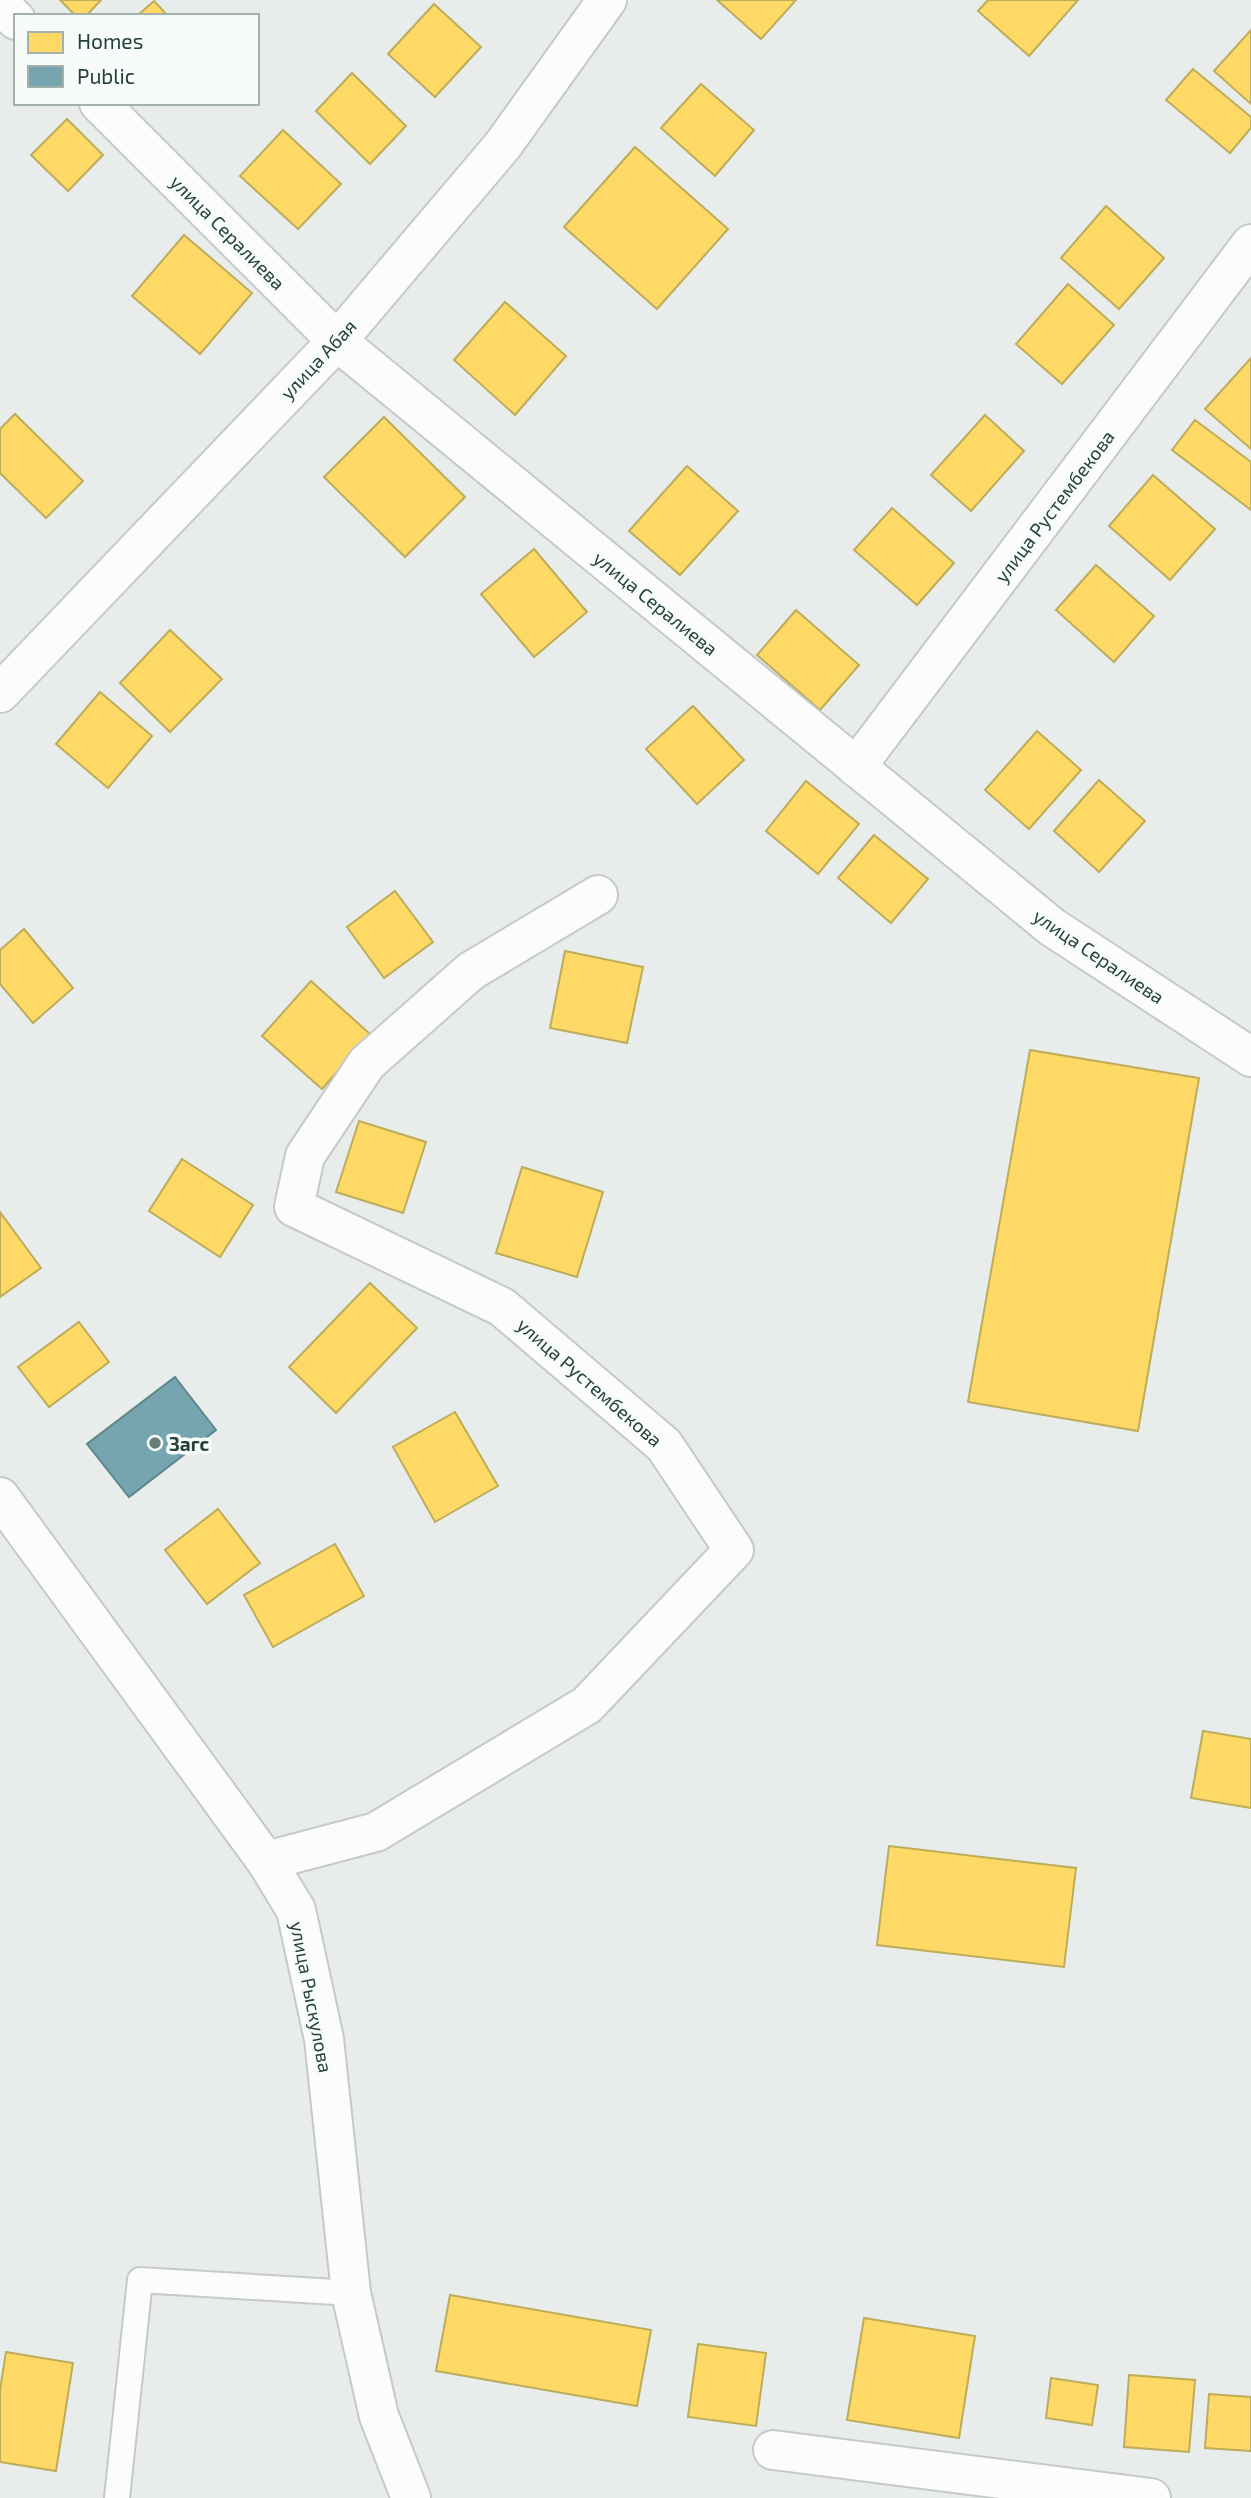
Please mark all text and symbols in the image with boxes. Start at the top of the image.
legend [14,14,259,105]
text: Homes [77,28,143,53]
text: Public [77,63,135,88]
street label: улица Сералиева [165,170,290,295]
street label: улица Абая [275,314,362,404]
street label: улица Рустембекова [989,425,1120,587]
street label: улица Сералиева [589,546,723,661]
street label: улица Сералиева [1029,904,1169,1009]
street label: улица Рустембекова [512,1313,667,1452]
place label: Загс [169,1432,209,1455]
marker: Загс [147,1435,163,1451]
street label: улица Рыскулова [285,1919,338,2075]

